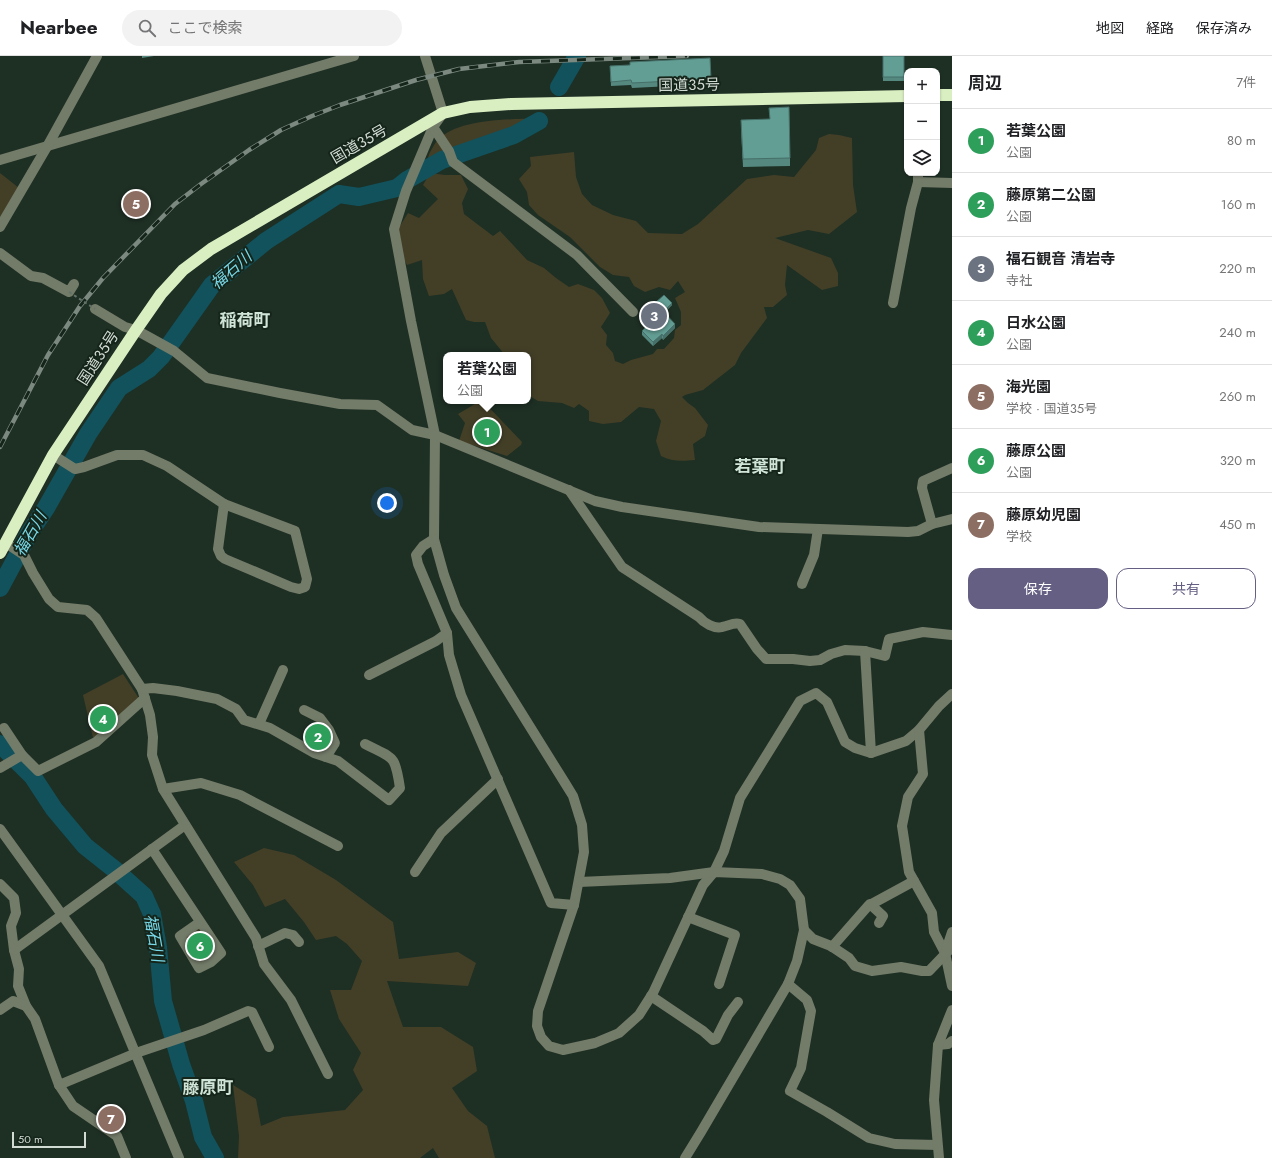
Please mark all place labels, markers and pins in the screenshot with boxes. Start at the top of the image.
pin: 5 [123,189,149,219]
pin: 3 [641,301,667,331]
pin: 1 [474,417,500,447]
pin: 4 [90,704,116,734]
pin: 2 [305,722,331,752]
pin: 6 [187,931,213,961]
pin: 7 [98,1104,124,1134]

